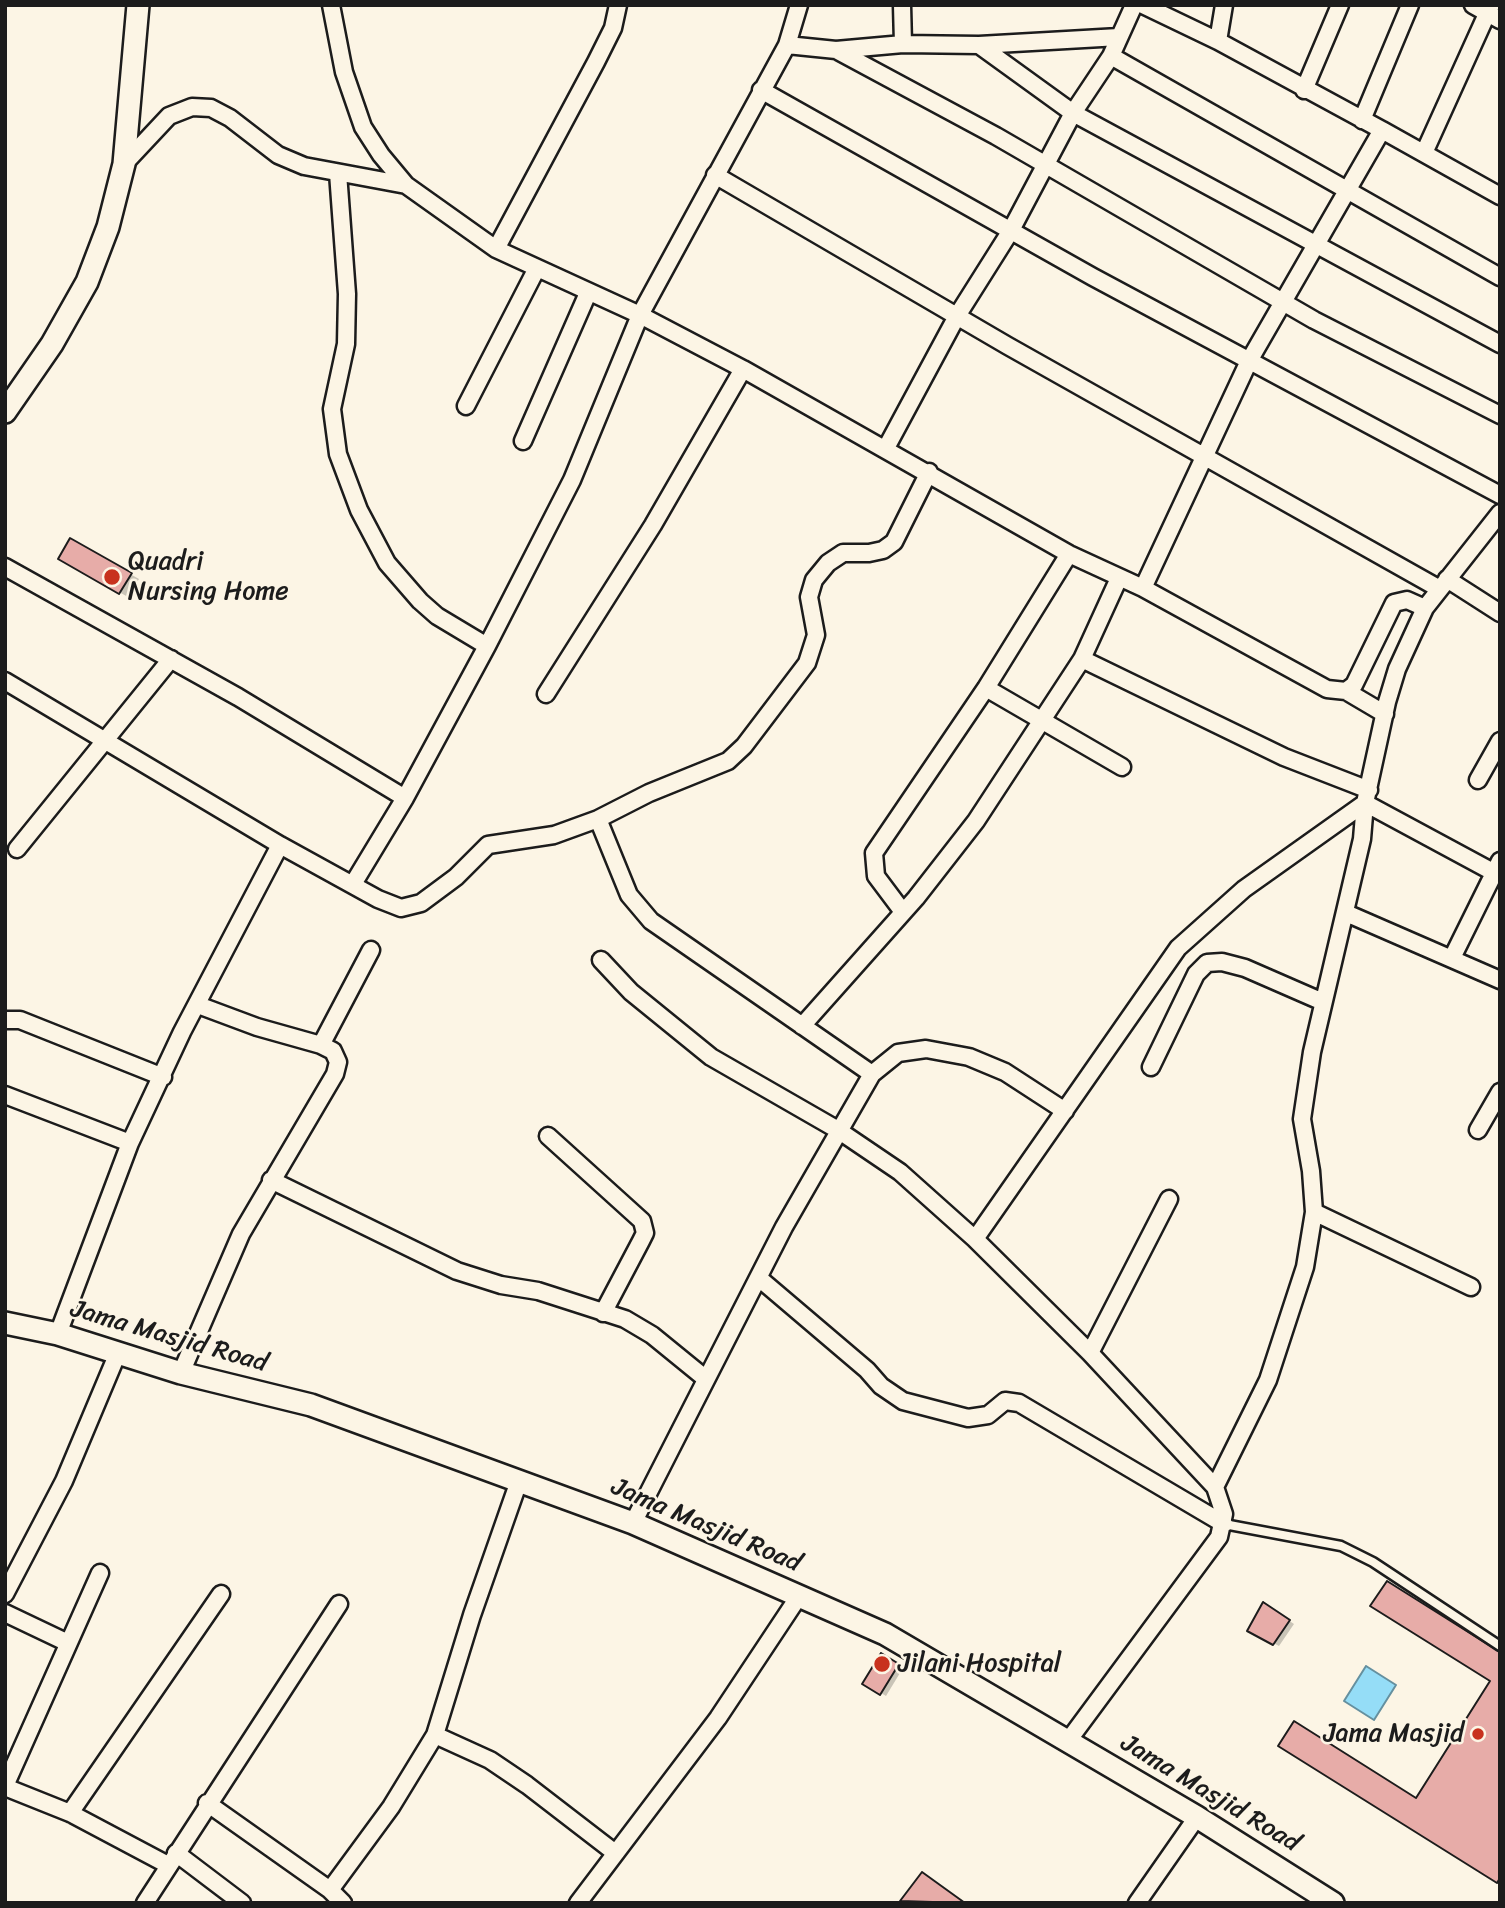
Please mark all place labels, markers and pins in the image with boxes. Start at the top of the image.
place label: Quadri Nursing Home [128,546,289,608]
marker: Quadri Nursing Home [102,567,122,587]
place label: Jilani Hospital [898,1648,1061,1680]
marker: Jilani Hospital [872,1654,892,1674]
place label: Jama Masjid [1323,1718,1464,1750]
marker: Jama Masjid [1470,1726,1486,1742]

